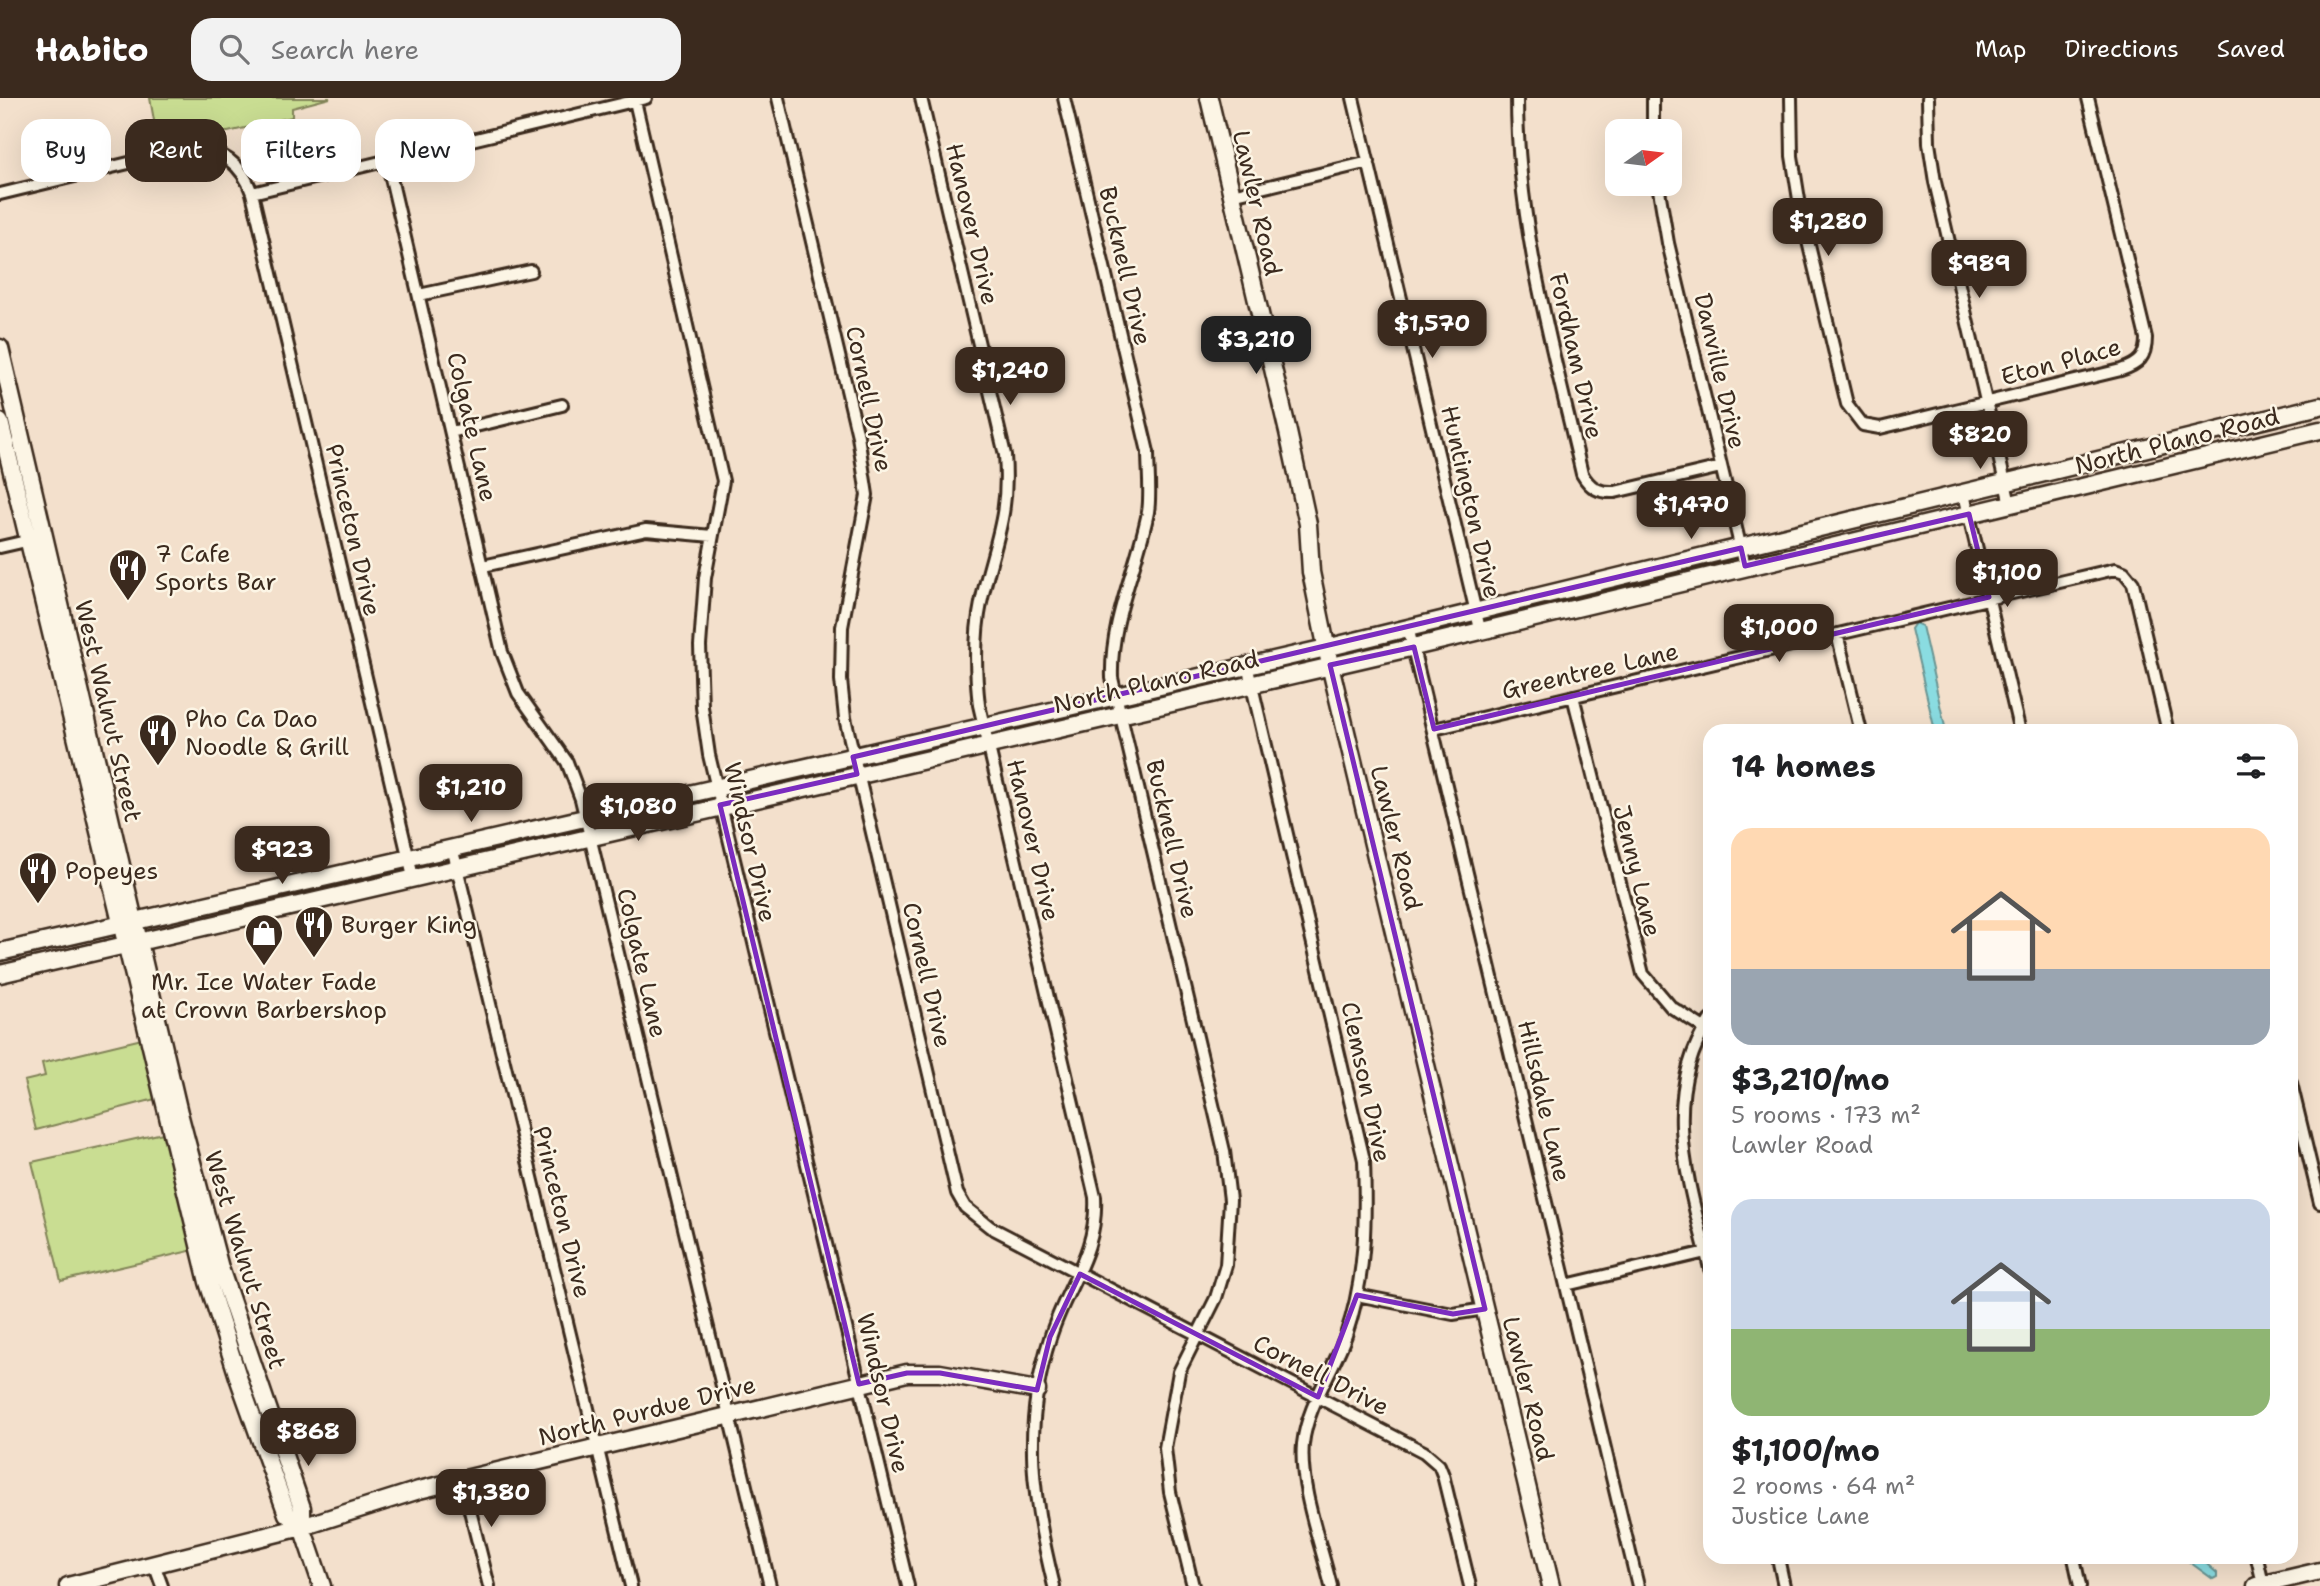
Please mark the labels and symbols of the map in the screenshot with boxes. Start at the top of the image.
north arrow [1605,119,1682,196]
street label: Lawler Road [1225,127,1289,279]
street label: Hanover Drive [938,140,1006,308]
street label: Bucknell Drive [1091,183,1159,349]
pin: $1,280 [1771,198,1885,258]
pin: $989 [1938,240,2020,300]
street label: Fordham Drive [1541,270,1611,442]
street label: Danville Drive [1687,290,1753,452]
pin: $1,570 [1375,300,1489,360]
pin: $3,210 [1199,316,1313,376]
street label: Cornell Drive [838,323,900,475]
street label: Eton Place [1998,331,2124,393]
pin: $1,240 [953,348,1067,407]
street label: Colgate Lane [439,349,505,505]
street label: North Plano Road [2071,400,2283,482]
street label: Huntington Drive [1433,402,1509,602]
pin: $820 [1939,412,2021,471]
street label: Princeton Drive [318,441,388,619]
pin: $1,470 [1634,482,1748,541]
place label: 7 Cafe Sports Bar [155,538,277,598]
restaurant icon: 7 Cafe Sports Bar [107,547,149,602]
pin: $1,100 [1950,550,2064,609]
street label: West Walnut Street [67,597,149,825]
pin: $1,000 [1722,604,1836,664]
street label: Greentree Lane [1498,635,1682,707]
street label: North Plano Road [1050,643,1262,721]
place label: Pho Ca Dao Noodle & Grill [185,703,350,763]
restaurant icon: Pho Ca Dao Noodle & Grill [137,712,179,767]
street label: Hanover Drive [999,756,1067,924]
street label: Bucknell Drive [1138,756,1206,922]
street label: Windsor Drive [716,759,784,925]
street label: Lawler Road [1363,762,1429,914]
pin: $1,210 [414,764,528,824]
pin: $1,080 [581,784,695,843]
street label: Jenny Lane [1605,802,1669,940]
pin: $923 [241,826,323,886]
restaurant icon: Popeyes [17,850,59,905]
place label: Popeyes [65,855,158,887]
street label: Colgate Lane [609,885,675,1041]
street label: Cornell Drive [895,899,959,1051]
restaurant icon: Burger King [293,904,335,959]
place label: Burger King [341,909,477,941]
shop icon: Mr. Ice Water Fade at Crown Barbershop [243,912,285,967]
place label: Mr. Ice Water Fade at Crown Barbershop [141,966,387,1026]
street label: Clemson Drive [1333,999,1399,1165]
street label: Hillsdale Lane [1510,1017,1578,1185]
street label: Princeton Drive [525,1123,599,1301]
street label: West Walnut Street [197,1147,293,1373]
street label: Windsor Drive [849,1310,917,1476]
street label: Lawler Road [1495,1313,1561,1465]
street label: Cornell Drive [1248,1327,1394,1423]
street label: North Purdue Drive [535,1369,759,1453]
pin: $868 [267,1408,349,1468]
pin: $1,380 [434,1470,548,1529]

